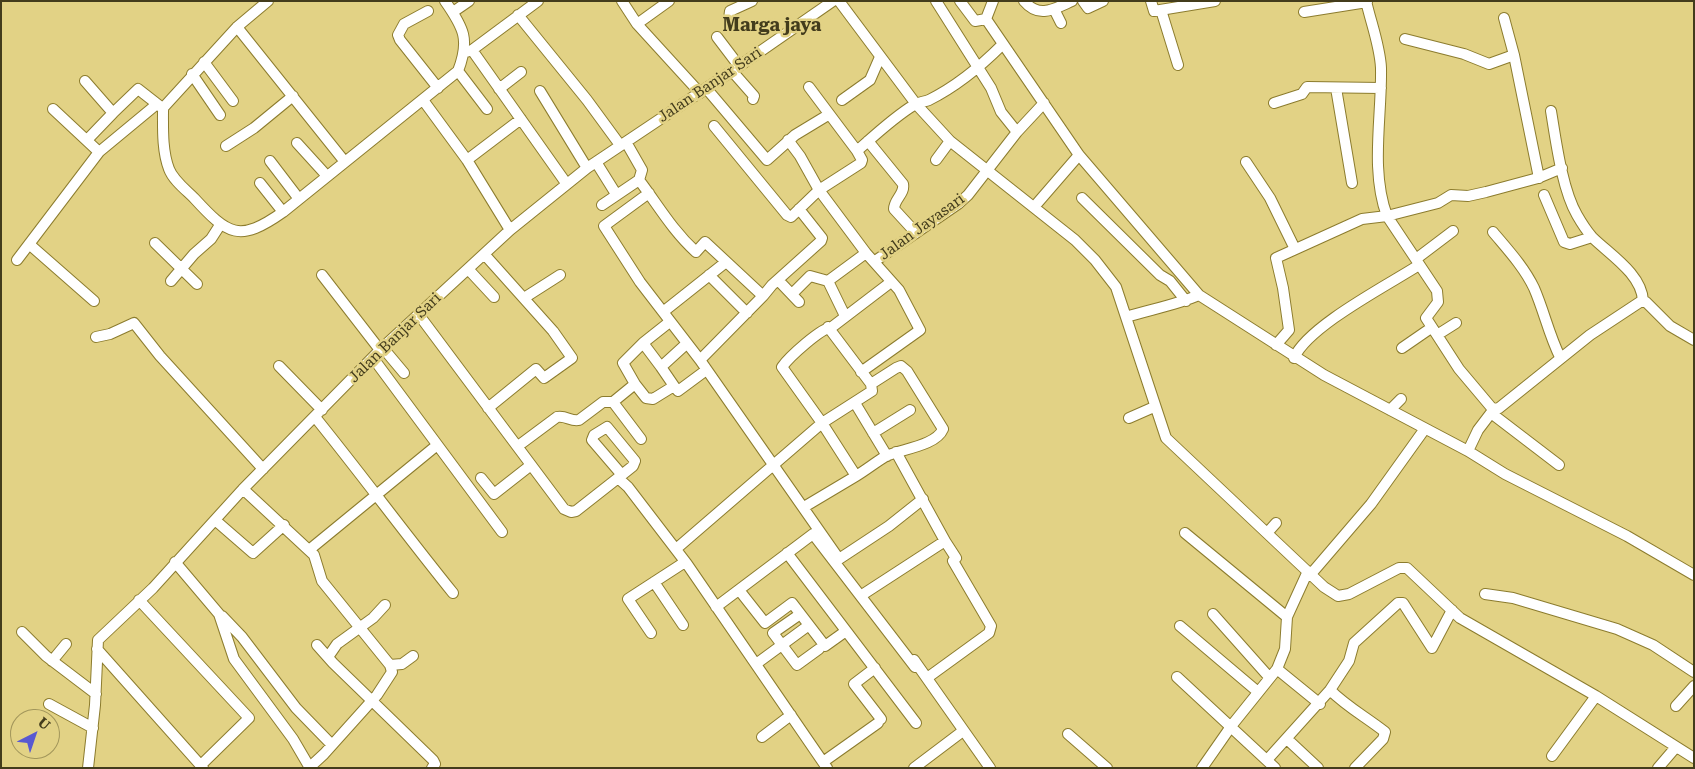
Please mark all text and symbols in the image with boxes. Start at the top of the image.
district label: Marga jaya [723,15,821,37]
street label: Jalan Banjar Sari [655,44,765,126]
street label: Jalan Jayasari [876,190,968,264]
street label: Jalan Banjar Sari [345,289,445,387]
north arrow [10,709,60,759]
text: U [35,714,54,733]

